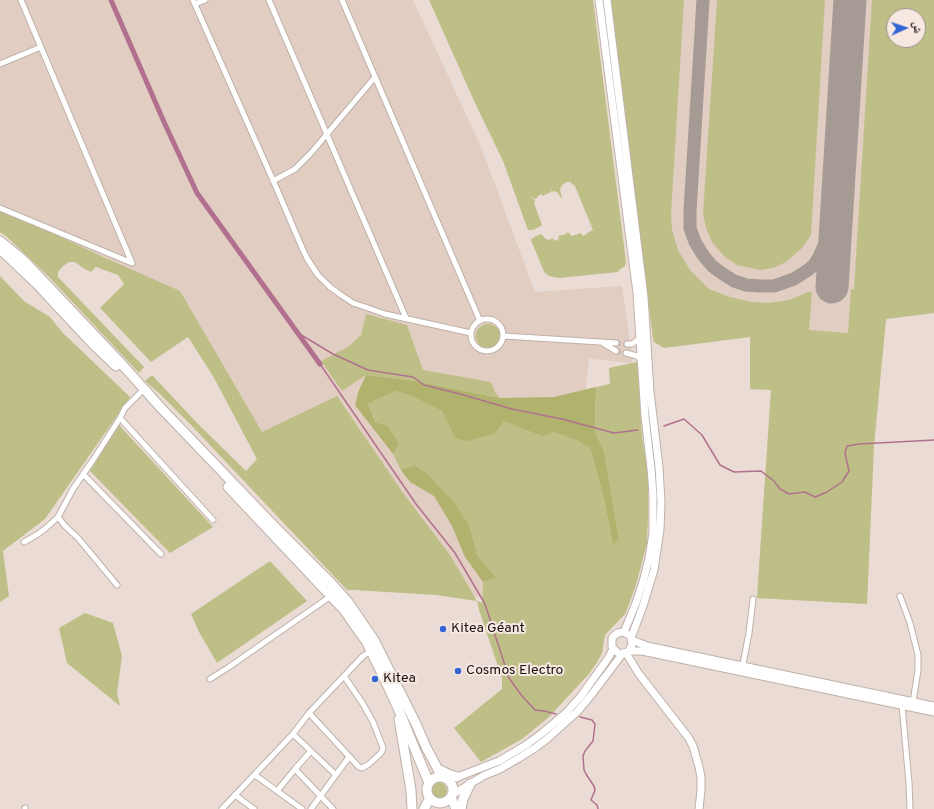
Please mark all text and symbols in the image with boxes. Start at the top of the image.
north arrow [886,8,926,48]
text: ش [910,21,924,34]
place label: Kitea Géant [451,621,525,637]
marker: Kitea Géant [438,624,448,634]
place label: Cosmos Electro [466,663,563,679]
marker: Cosmos Electro [453,666,463,676]
place label: Kitea [383,671,416,687]
marker: Kitea [370,674,380,684]

